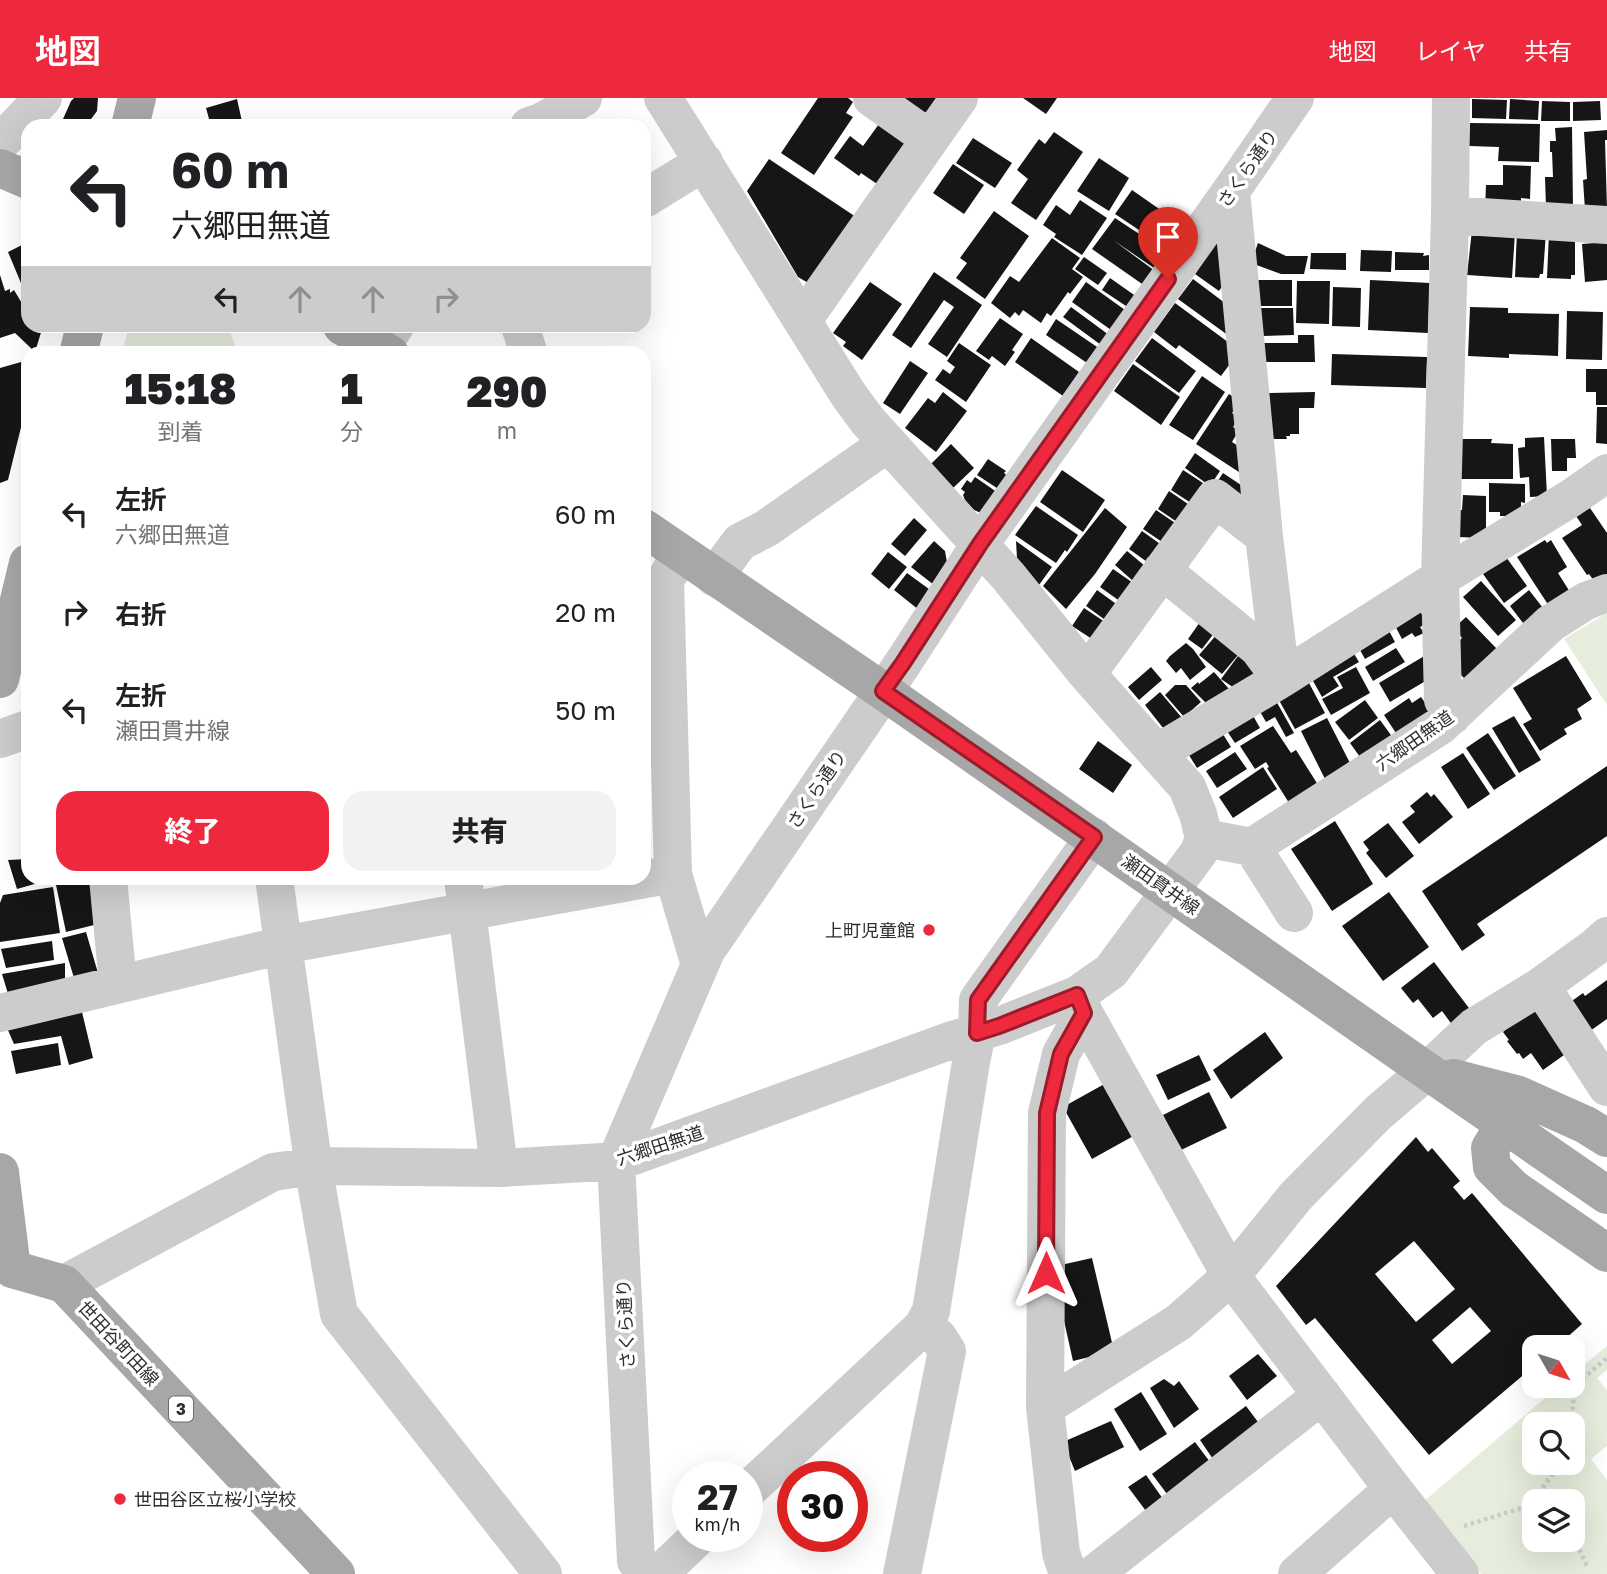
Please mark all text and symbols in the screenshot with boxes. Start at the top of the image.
text: 地図 [35,31,101,70]
text: 地図 [1329,36,1377,65]
text: レイヤ [1415,36,1486,65]
text: 共有 [1524,36,1572,65]
street label: さくら通り [1212,125,1282,211]
text: 60 m [171,140,289,199]
icon: left [56,147,147,238]
text: 六郷田無道 [171,206,331,244]
pin [1138,207,1198,279]
icon: arrive [1149,218,1187,256]
icon: left [208,280,246,318]
icon: ahead [281,280,319,318]
icon: ahead [354,280,392,318]
icon: right [427,280,465,318]
text: 15:18 [124,363,237,413]
text: 1 [340,363,363,413]
text: 290 [467,366,548,416]
text: m [497,416,517,444]
text: 到着 [158,417,204,445]
text: 分 [340,417,363,445]
text: 左折 [115,484,167,515]
icon: left [56,495,94,533]
text: 60 m [555,499,616,530]
text: 六郷田無道 [115,520,230,548]
icon: right [56,593,94,631]
text: 20 m [555,597,616,628]
text: 右折 [115,599,167,630]
text: 左折 [115,680,167,711]
icon: left [56,691,94,729]
text: 50 m [555,695,616,726]
street label: 六郷田無道 [1371,705,1457,775]
text: 瀬田貫井線 [115,716,230,744]
street label: さくら通り [782,746,850,832]
button: 終了 [56,791,329,871]
button: 共有 [343,791,616,871]
street label: 瀬田貫井線 [1118,849,1204,919]
place label: 上町児童館 [825,919,915,941]
marker: 上町児童館 [921,922,937,938]
street label: 六郷田無道 [614,1121,706,1169]
position arrow [1009,1236,1083,1310]
street label: さくら通り [612,1278,638,1370]
street label: 世田谷町田線 [74,1296,164,1390]
north arrow [1522,1335,1586,1398]
map controls [1522,1335,1585,1552]
road number: 3 [169,1396,193,1422]
button: search [1522,1412,1585,1475]
speed limit sign: 30 [777,1461,868,1552]
text: 27 [697,1476,738,1518]
place label: 世田谷区立桜小学校 [134,1488,296,1510]
button: layers [1522,1489,1585,1552]
marker: 世田谷区立桜小学校 [112,1491,128,1507]
text: km/h [695,1513,740,1535]

